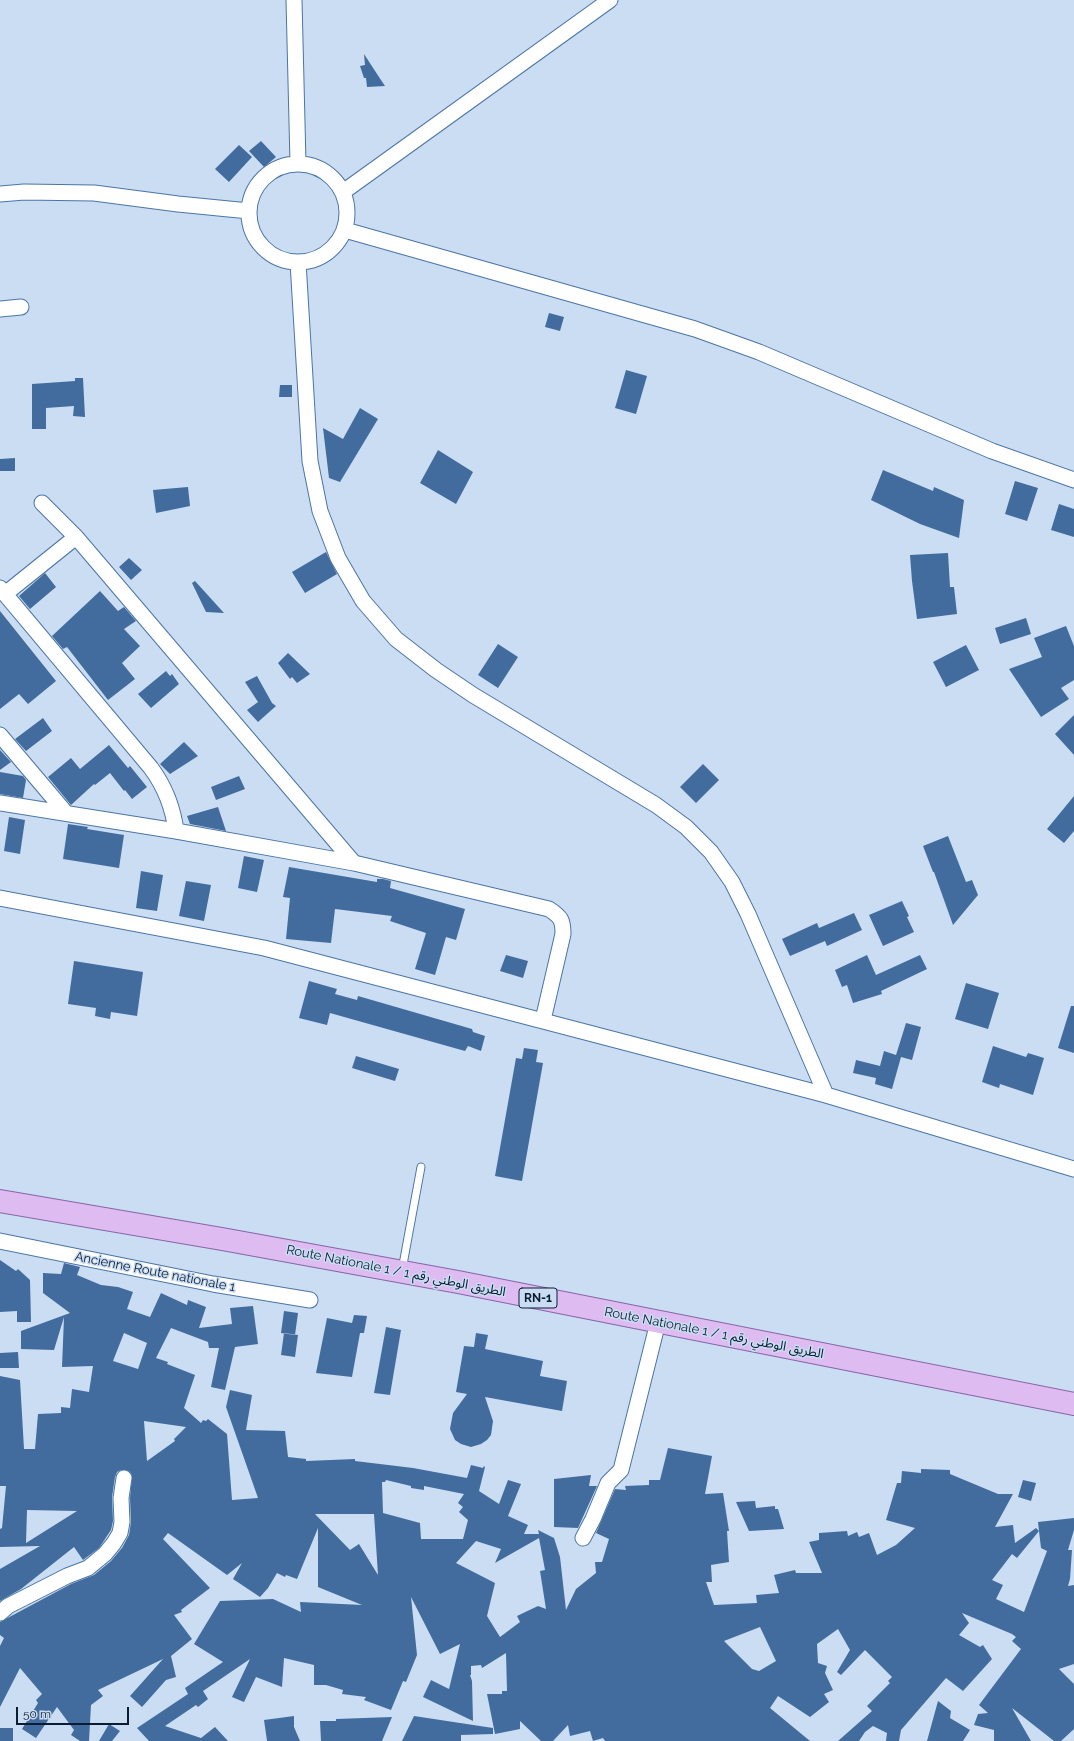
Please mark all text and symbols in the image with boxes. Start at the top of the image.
street label: Route Nationale 1 / الطريق الوطني رقم 1 [285,1242,507,1300]
street label: Ancienne Route nationale 1 [73,1249,237,1295]
road number: RN-1 [519,1288,557,1308]
street label: Route Nationale 1 / الطريق الوطني رقم 1 [603,1304,825,1362]
scale bar [18,1699,131,1725]
text: 50 m [23,1707,51,1721]

